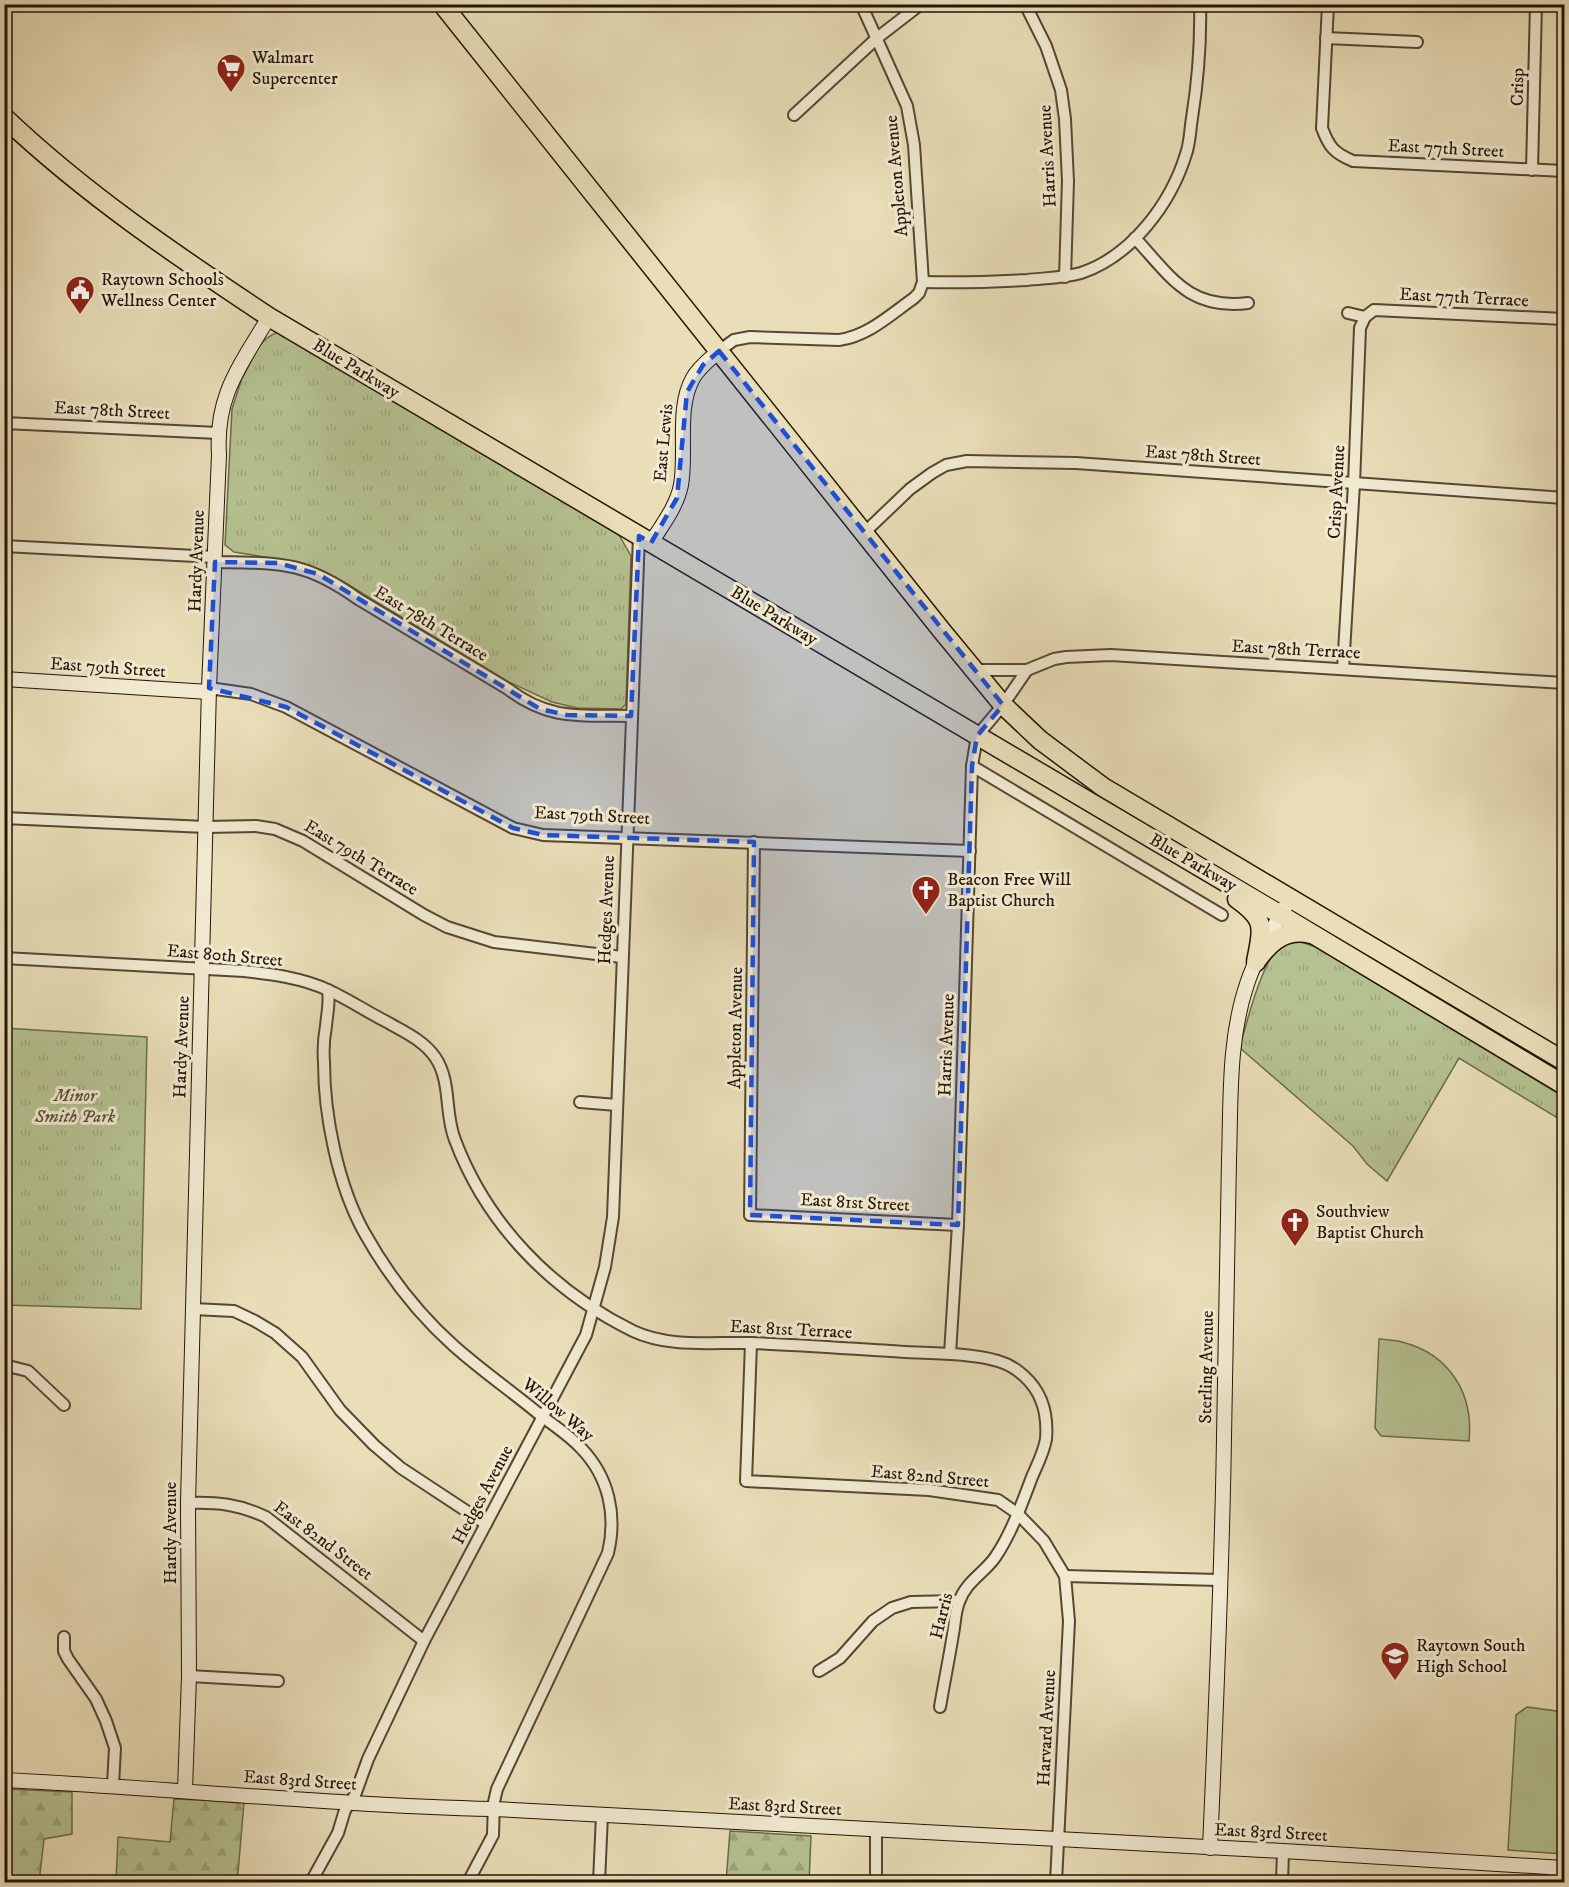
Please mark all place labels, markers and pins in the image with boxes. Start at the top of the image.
place label: Walmart Supercenter [251,47,338,90]
supermarket icon: Walmart Supercenter [215,52,247,94]
place label: Raytown Schools Wellness Center [100,269,224,312]
public building icon: Raytown Schools Wellness Center [64,274,96,316]
place label: Beacon Free Will Baptist Church [947,869,1071,912]
church icon: Beacon Free Will Baptist Church [910,874,942,916]
place label: Southview Baptist Church [1316,1201,1424,1244]
church icon: Southview Baptist Church [1279,1206,1311,1248]
place label: Raytown South High School [1416,1635,1526,1678]
school or university icon: Raytown South High School [1379,1640,1411,1682]

